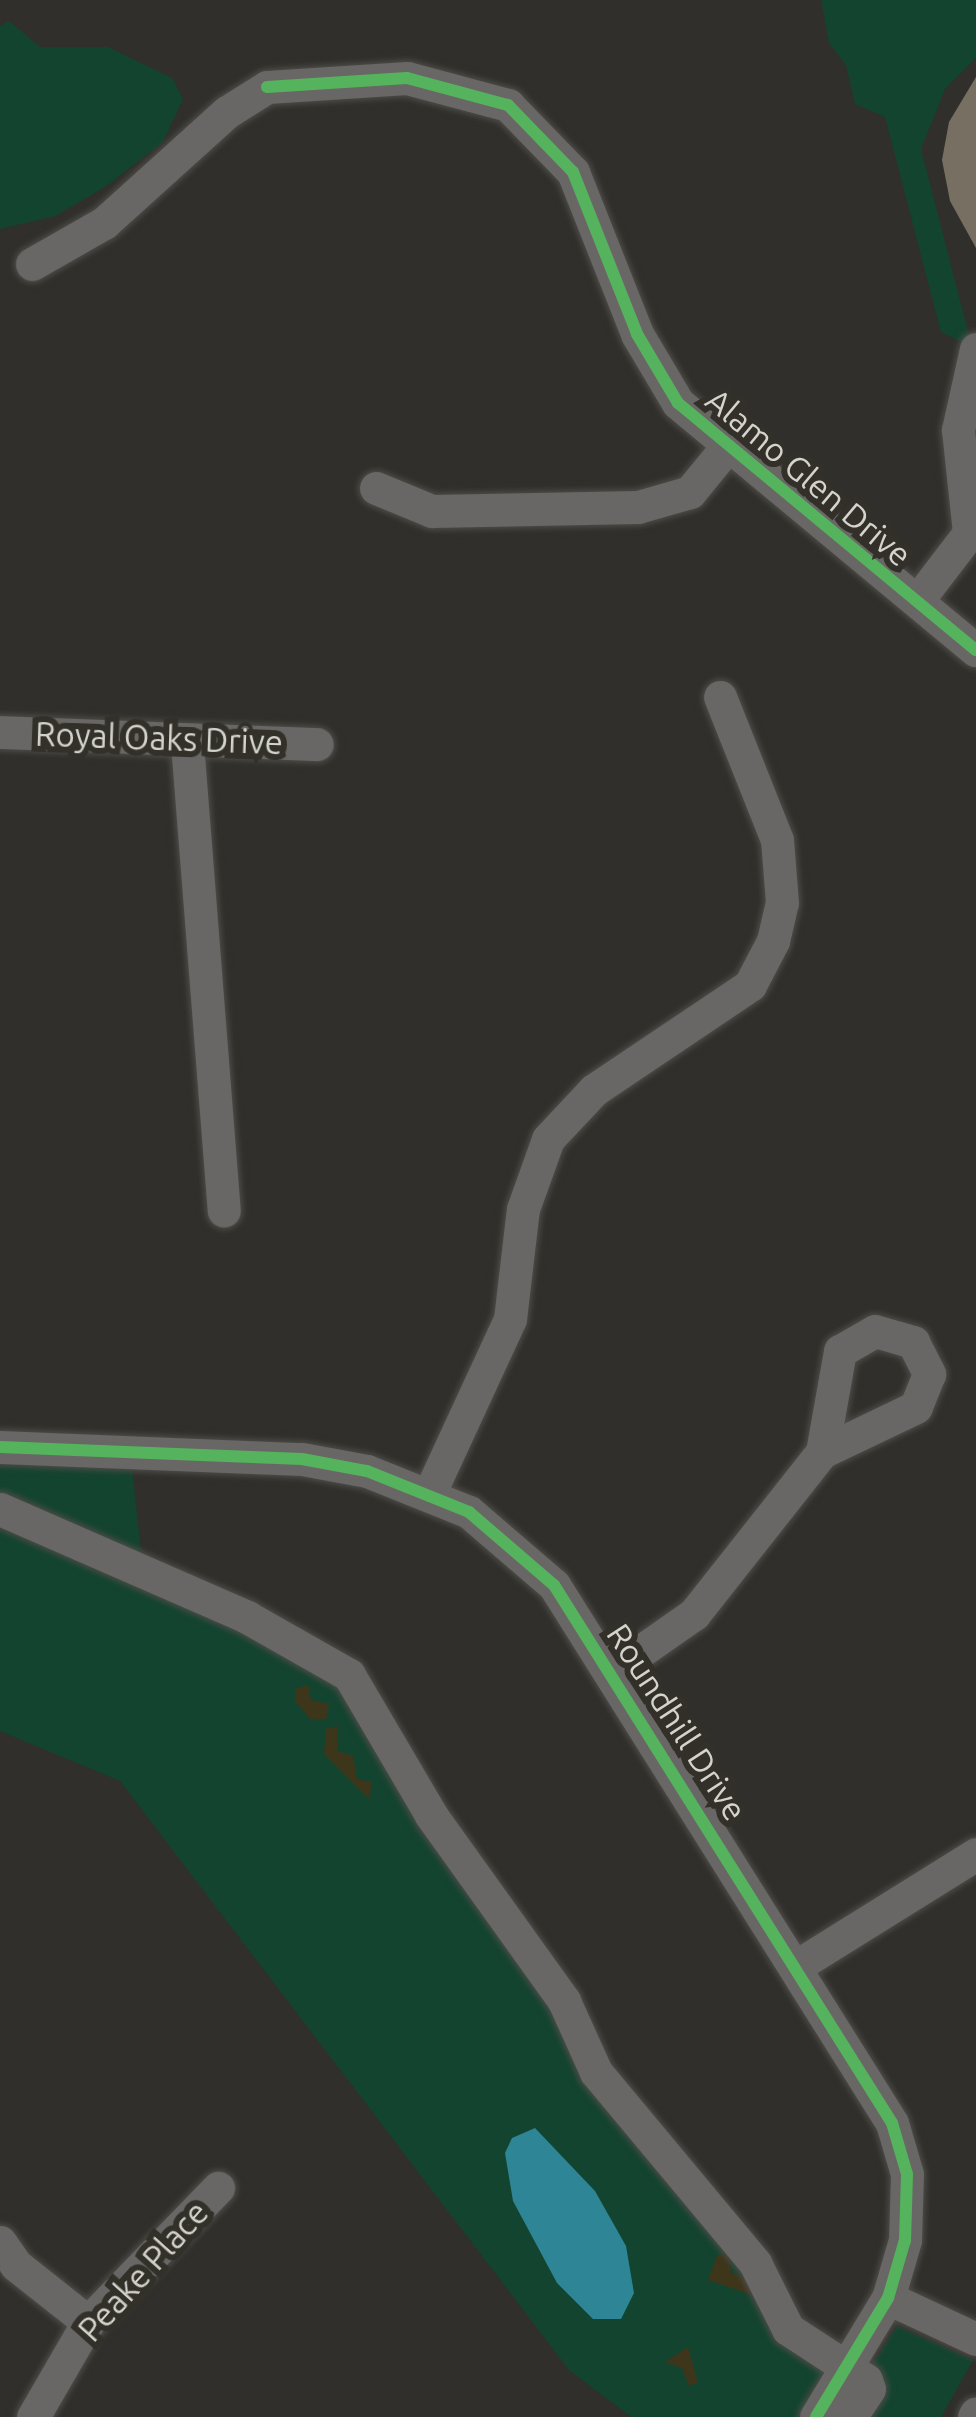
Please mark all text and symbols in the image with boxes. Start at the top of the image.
street label: Alamo Glen Drive [698,380,920,574]
street label: Royal Oaks Drive [34,714,284,762]
street label: Roundhill Drive [599,1616,755,1828]
street label: Peake Place [70,2193,216,2349]

